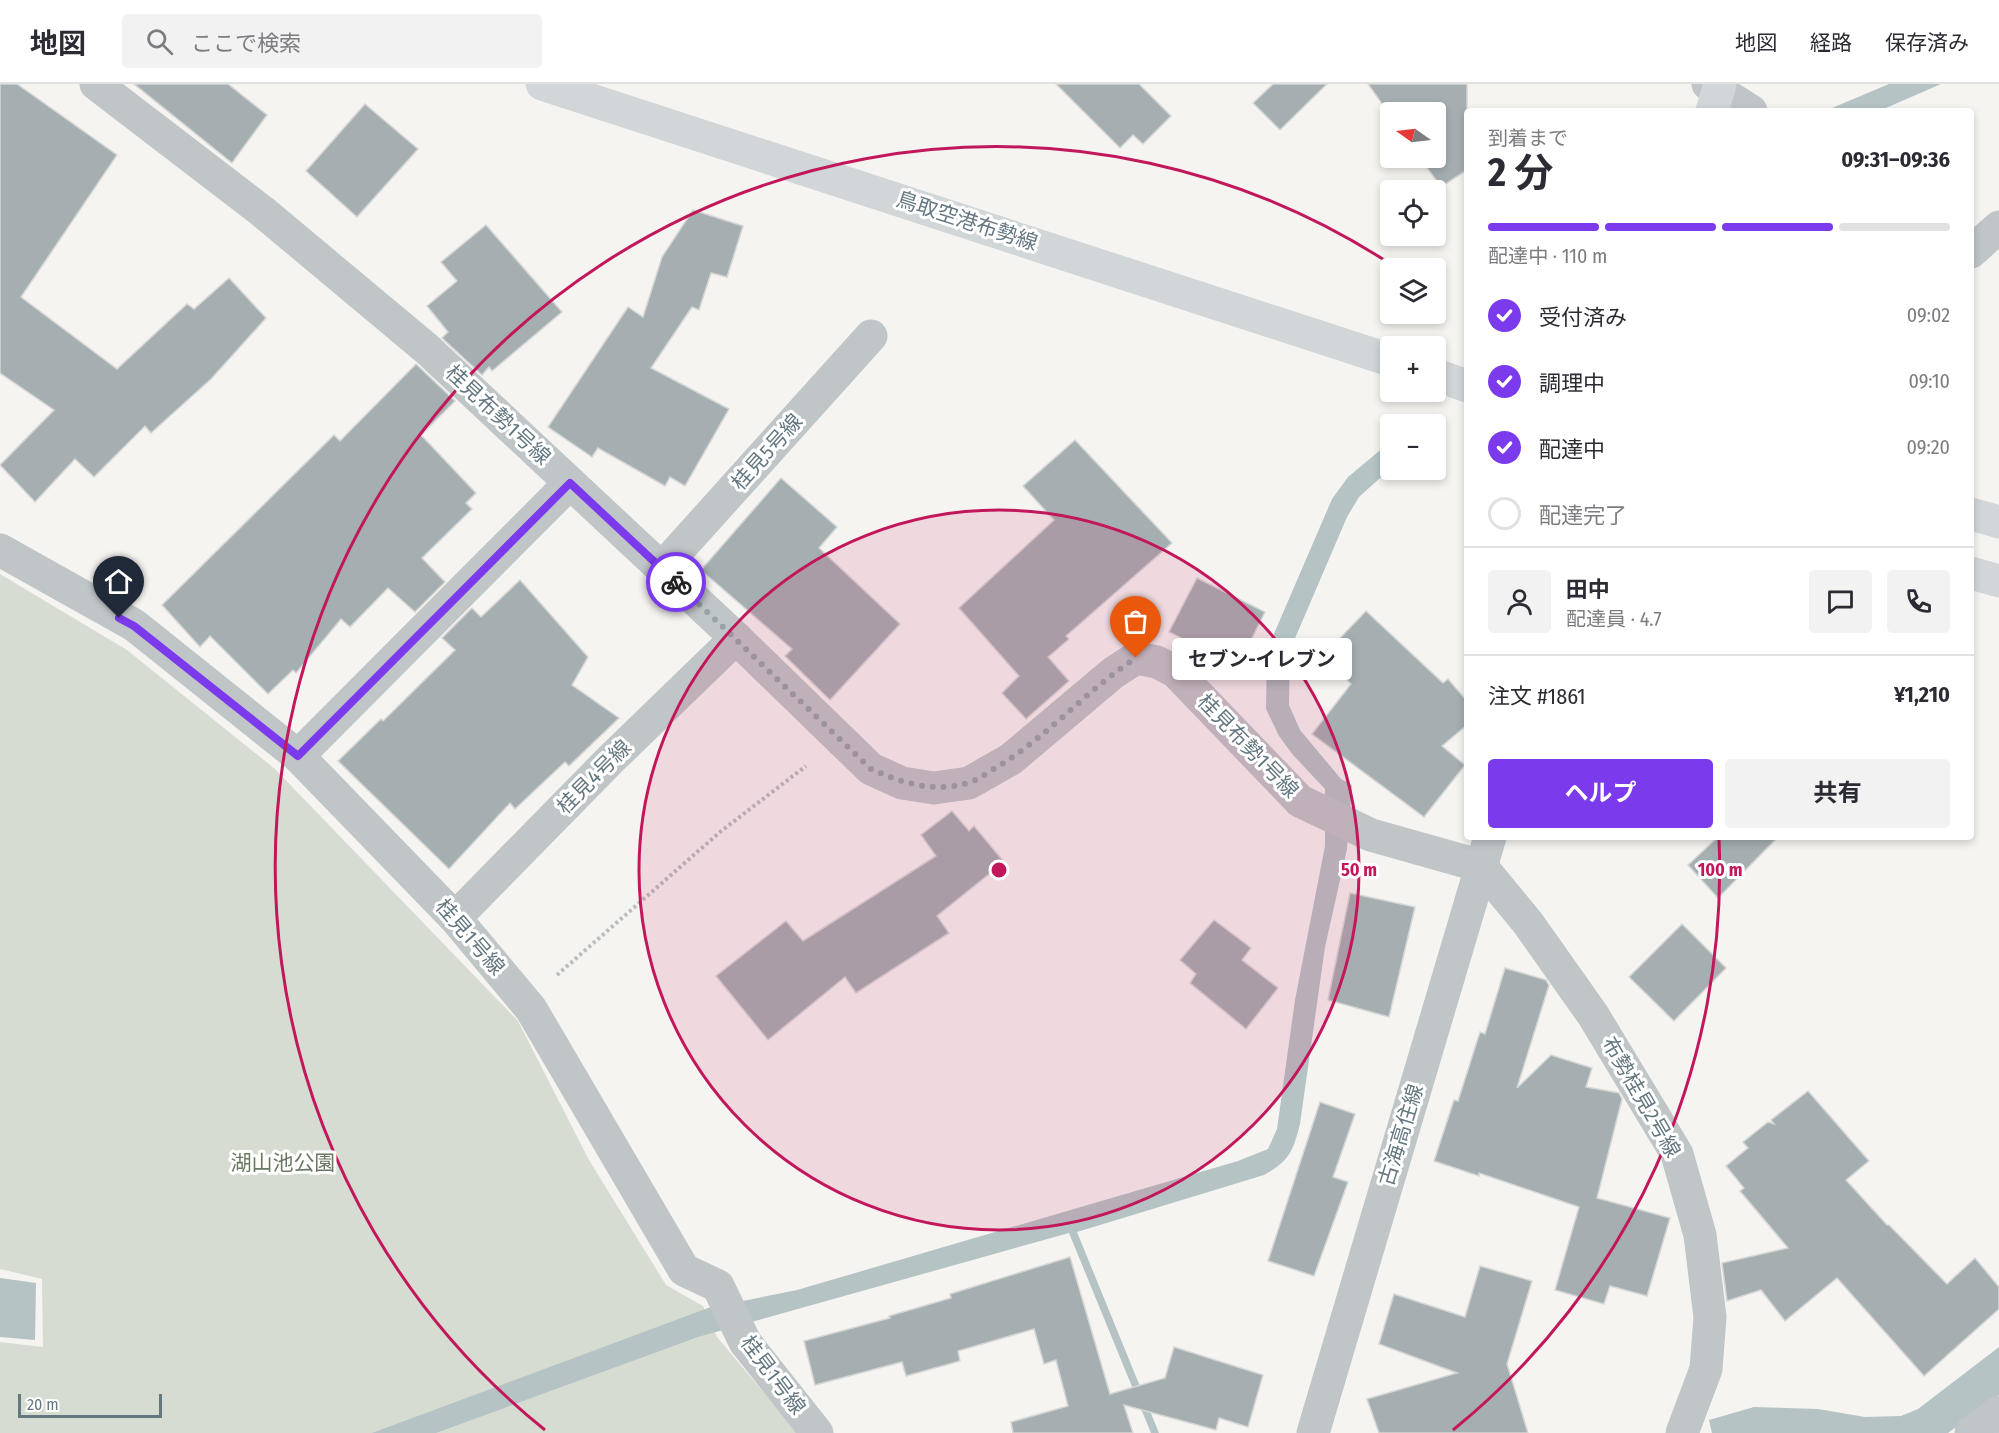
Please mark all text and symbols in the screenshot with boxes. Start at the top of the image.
search box [122,14,542,68]
icon: search [143,25,176,58]
text: 地図 [30,27,86,60]
text: ここで検索 [191,30,301,57]
text: 地図 [1735,30,1777,56]
text: 経路 [1810,30,1852,56]
text: 保存済み [1885,30,1969,56]
north arrow [1380,102,1446,168]
map controls [1380,102,1446,480]
text: 到着まで [1488,126,1568,150]
text: 09:31–09:36 [1841,146,1950,173]
text: 2 分 [1488,150,1553,196]
button: locate [1380,180,1446,246]
street label: 鳥取空港布勢線 [893,186,1041,256]
text: 配達中 · 110 m [1488,244,1607,268]
button: layers [1380,258,1446,324]
icon: check [1488,299,1521,332]
text: 09:02 [1907,303,1950,327]
text: 受付済み [1539,304,1627,331]
button: + [1380,336,1446,402]
street label: 桂見布勢1号線 [440,360,556,470]
icon: check [1488,365,1521,398]
text: 09:10 [1908,369,1950,393]
text: 調理中 [1539,370,1605,397]
street label: 桂見5号線 [726,409,808,495]
button: − [1380,414,1446,480]
icon: check [1488,431,1521,464]
text: 09:20 [1907,435,1950,459]
text: 配達中 [1539,436,1605,463]
text: 配達完了 [1539,502,1627,529]
courier [646,552,706,612]
pin [93,556,144,618]
icon: home [102,565,135,598]
icon: bike [660,566,693,599]
button: person [1488,570,1551,633]
button: chat [1809,570,1872,633]
button: phone [1887,570,1950,633]
text: 田中 [1566,576,1610,603]
pin [1110,596,1161,658]
icon: bag [1119,605,1152,638]
text: 配達員 · 4.7 [1566,607,1662,631]
callout: セブン-イレブン [1172,637,1352,679]
text: セブン-イレブン [1188,647,1336,671]
text: ¥1,210 [1894,681,1950,708]
text: 注文 #1861 [1488,683,1586,710]
street label: 桂見布勢1号線 [1192,689,1304,803]
street label: 桂見4号線 [552,735,636,819]
button: ヘルプ [1488,759,1713,828]
button: 共有 [1725,759,1950,828]
text: 50 m [1341,859,1377,881]
text: 100 m [1698,859,1742,881]
centre of rings [989,860,1009,880]
street label: 桂見1号線 [430,894,510,980]
street label: 布勢桂見2号線 [1596,1032,1686,1162]
street label: 古海高住線 [1373,1081,1429,1189]
park label: 湖山池公園 [231,1150,336,1176]
street label: 桂見1号線 [735,1330,811,1420]
scale bar [18,1391,162,1418]
text: 20 m [27,1395,58,1414]

